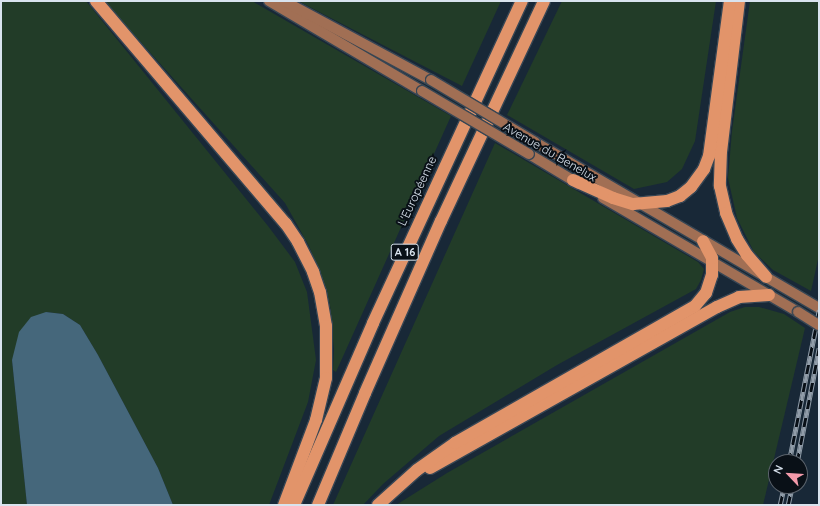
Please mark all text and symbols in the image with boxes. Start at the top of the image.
street label: Avenue du Benelux [501,119,599,185]
street label: L'Européenne [395,154,439,228]
road number: A 16 [390,243,420,261]
north arrow [768,454,808,494]
text: N [770,463,786,476]

